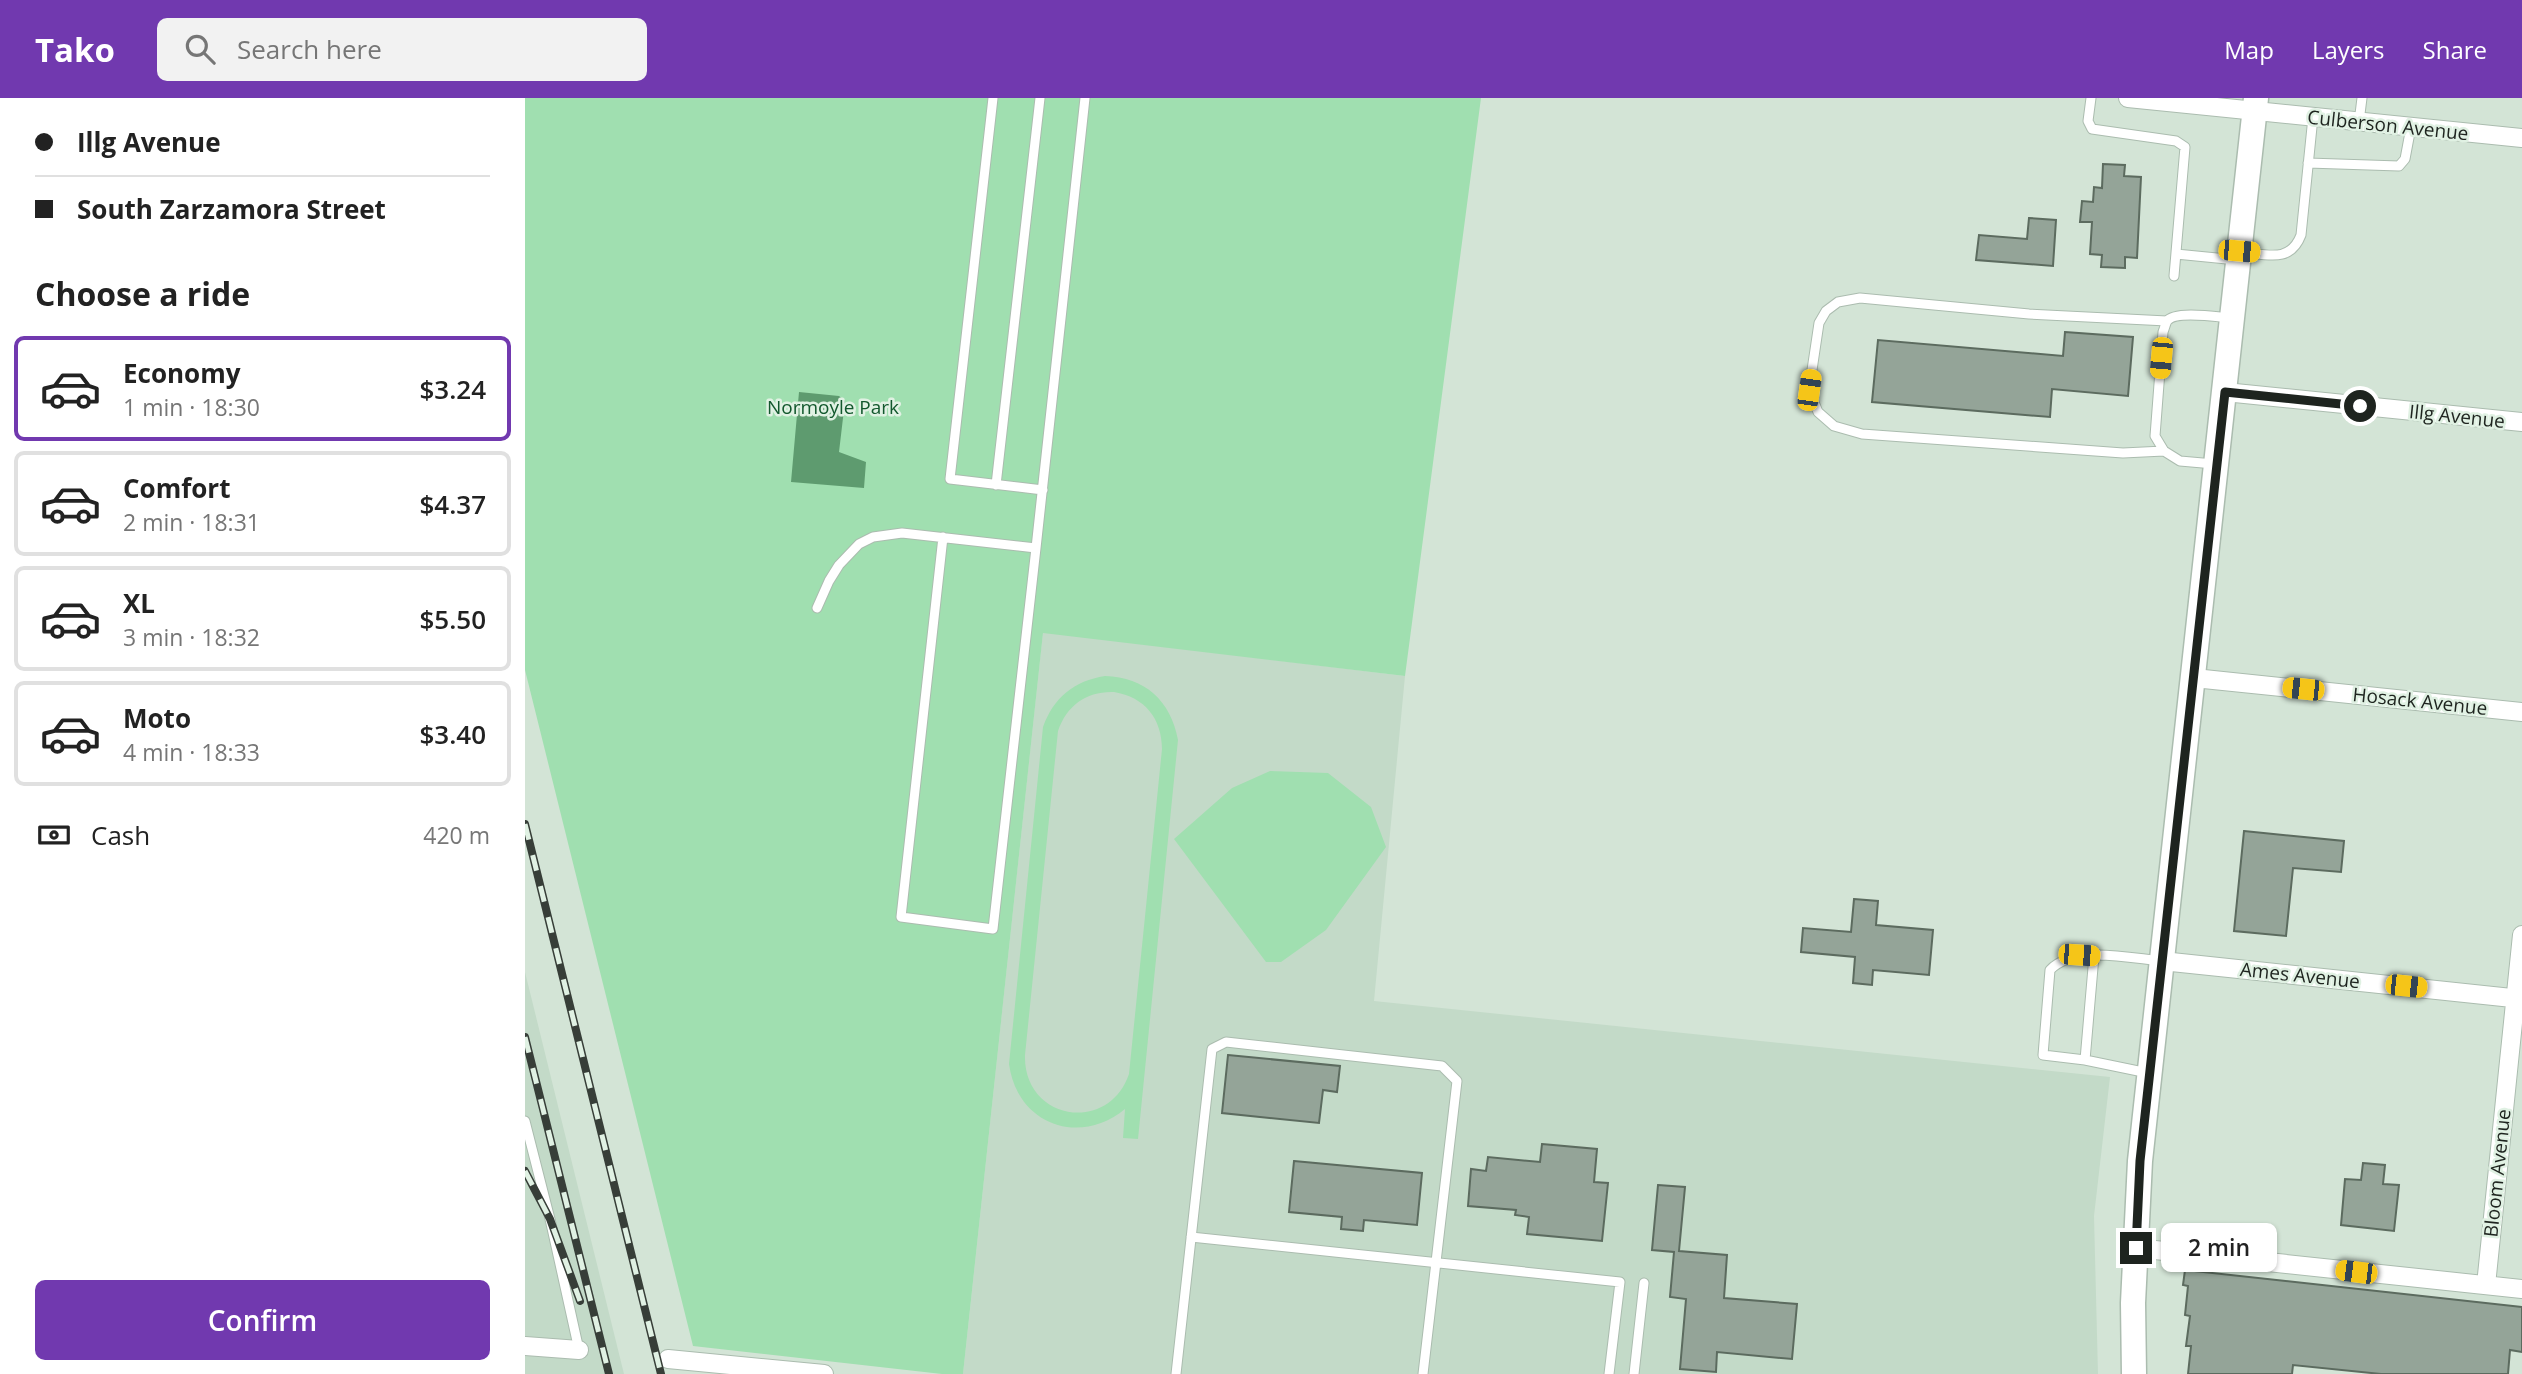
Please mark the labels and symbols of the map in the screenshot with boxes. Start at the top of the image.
street label: Culberson Avenue [2306,104,2470,146]
car [2218,239,2261,263]
car [2149,336,2174,380]
car [1796,368,1823,412]
route start [2344,390,2376,422]
park label: Normoyle Park [767,394,899,420]
street label: Illg Avenue [2408,398,2506,434]
car [2282,676,2325,702]
street label: Hosack Avenue [2351,681,2489,721]
car [2058,943,2101,967]
street label: Ames Avenue [2239,956,2361,994]
car [2385,973,2428,999]
street label: Bloom Avenue [2477,1108,2517,1238]
callout: 2 min [2161,1224,2276,1272]
route end [2120,1232,2152,1264]
car [2334,1259,2379,1285]

